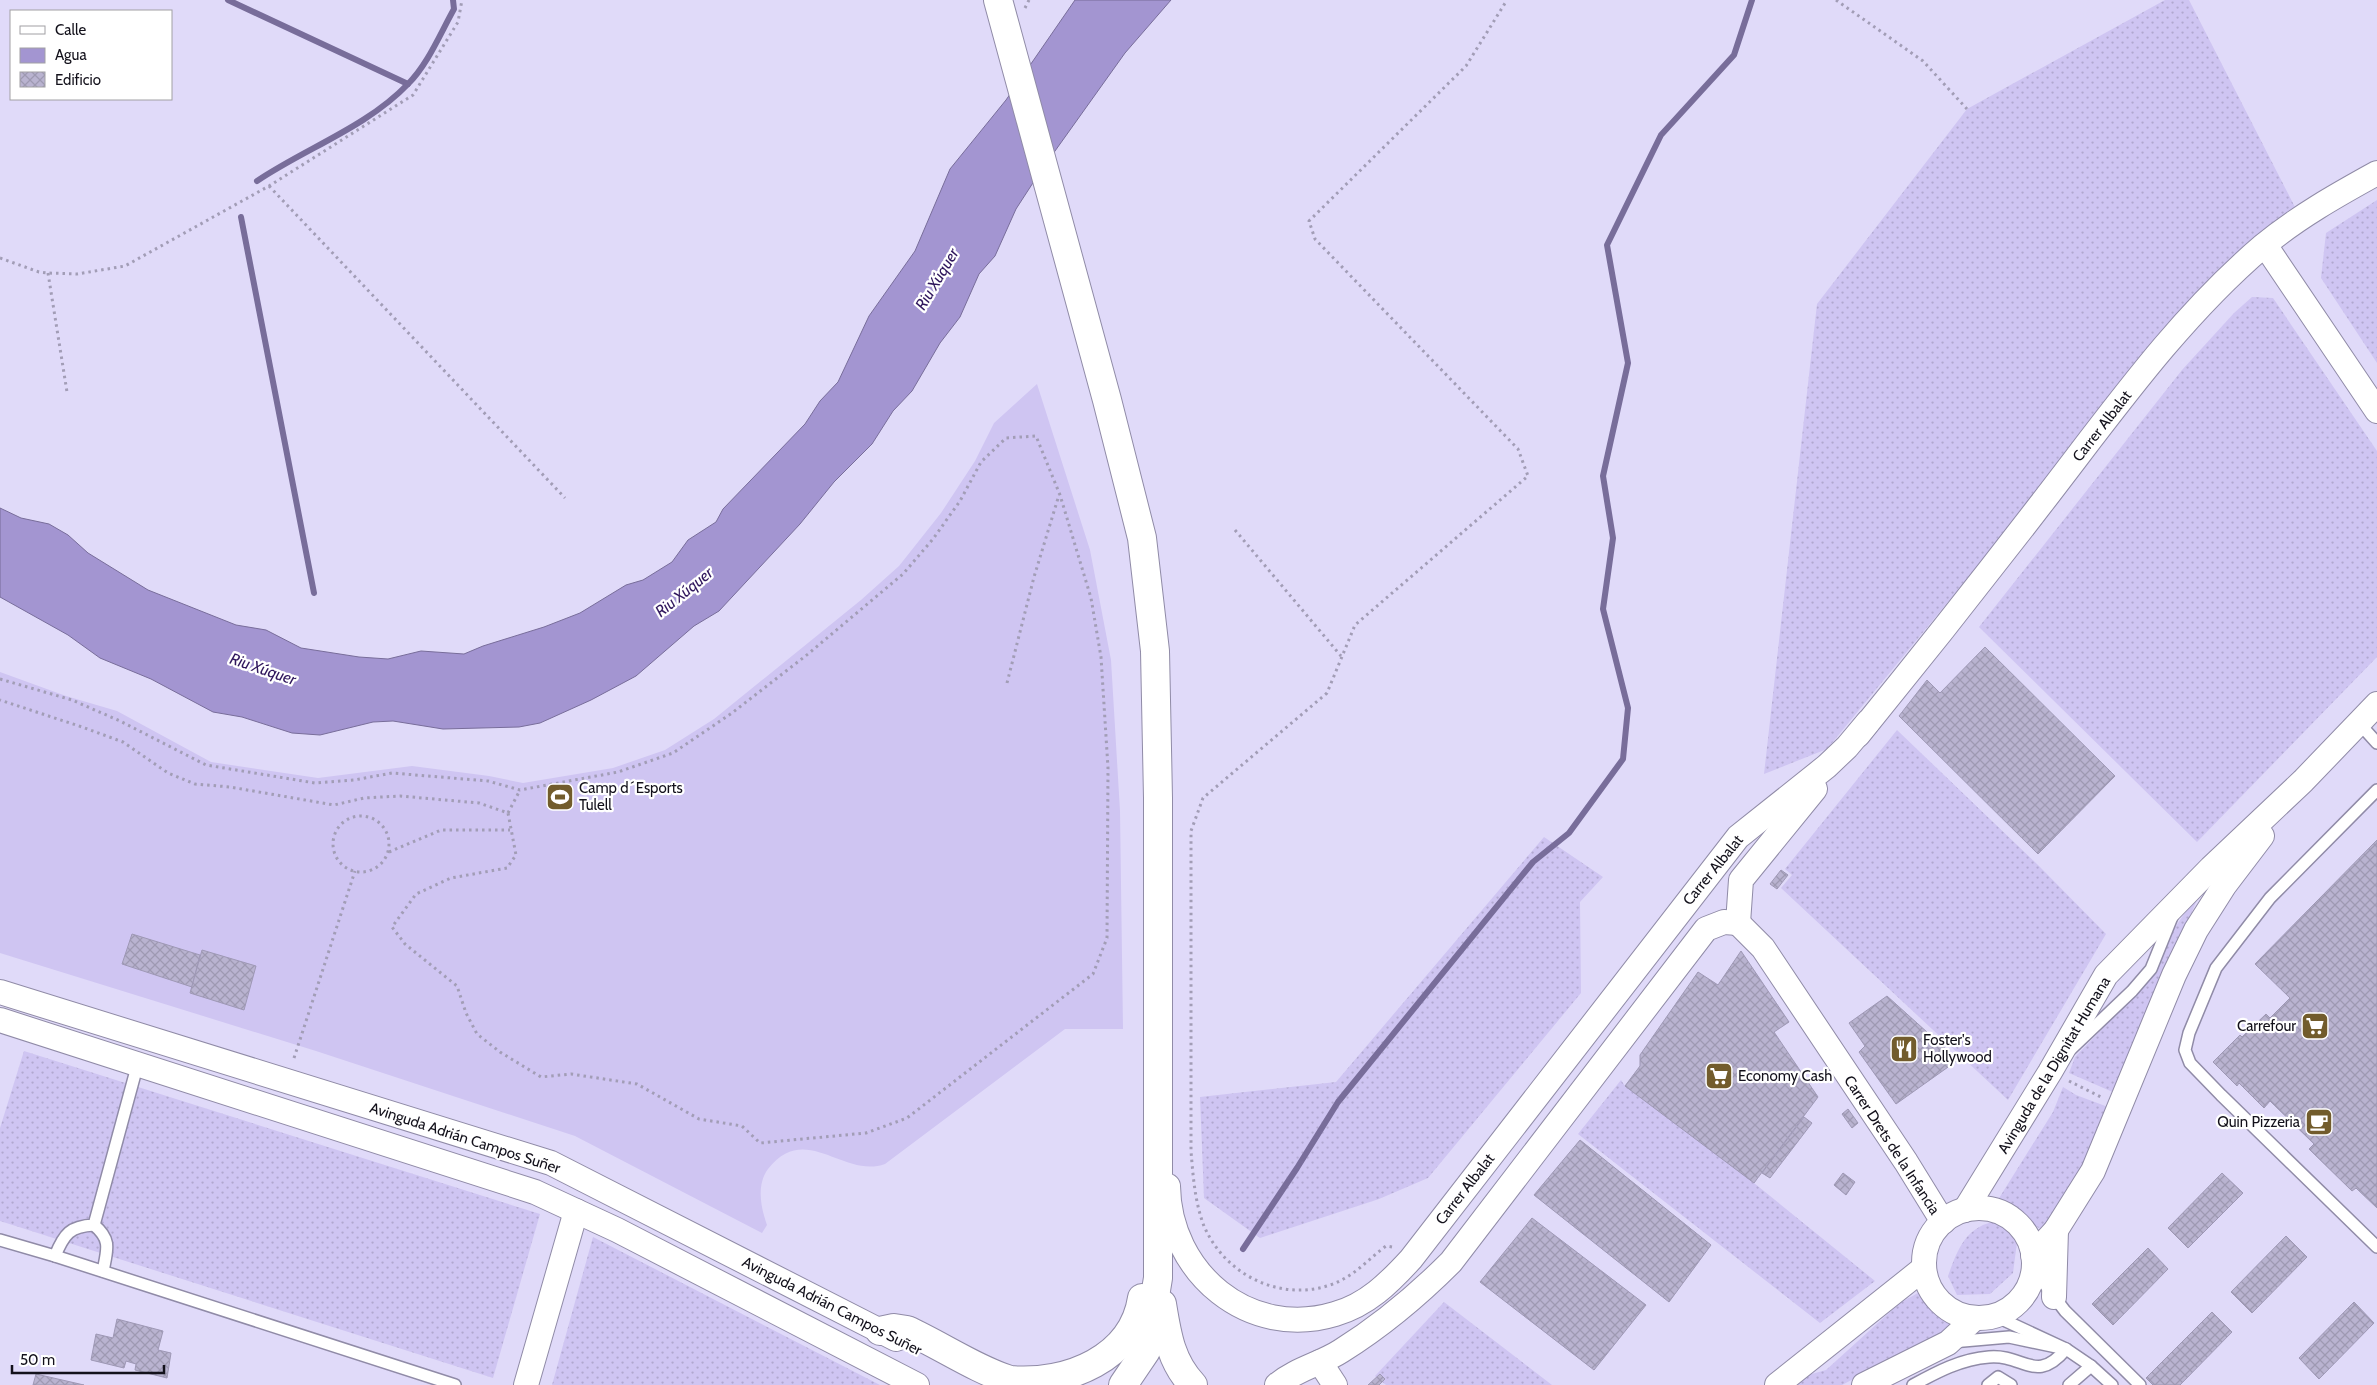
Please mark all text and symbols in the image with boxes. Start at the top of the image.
legend [10,10,172,100]
text: Calle [55,21,86,39]
text: Agua [55,46,87,64]
text: Edificio [55,71,101,89]
water label: Riu Xúquer [911,244,963,313]
street label: Carrer Albalat [2069,387,2135,465]
water label: Riu Xúquer [651,562,717,621]
water label: Riu Xúquer [228,649,299,689]
place label: Camp d´Esports Tulell [579,779,683,814]
sports icon: Camp d´Esports Tulell [545,782,575,812]
street label: Carrer Albalat [1679,831,1747,909]
street label: Avinguda de la Dignitat Humana [1994,973,2114,1157]
supermarket icon: Carrefour [2300,1011,2330,1041]
place label: Carrefour [2237,1017,2296,1035]
place label: Foster's Hollywood [1923,1031,1992,1066]
restaurant icon: Foster's Hollywood [1889,1034,1919,1064]
supermarket icon: Economy Cash [1704,1061,1734,1091]
place label: Economy Cash [1738,1067,1832,1085]
street label: Carrer Drets de la Infancia [1840,1072,1944,1219]
street label: Avinguda Adrián Campos Suñer [367,1099,563,1177]
cafe icon: Quin Pizzeria [2304,1107,2334,1137]
place label: Quin Pizzeria [2217,1113,2301,1131]
street label: Carrer Albalat [1432,1150,1498,1228]
street label: Avinguda Adrián Campos Suñer [739,1253,925,1359]
scale bar [12,1342,165,1374]
text: 50 m [20,1351,55,1369]

